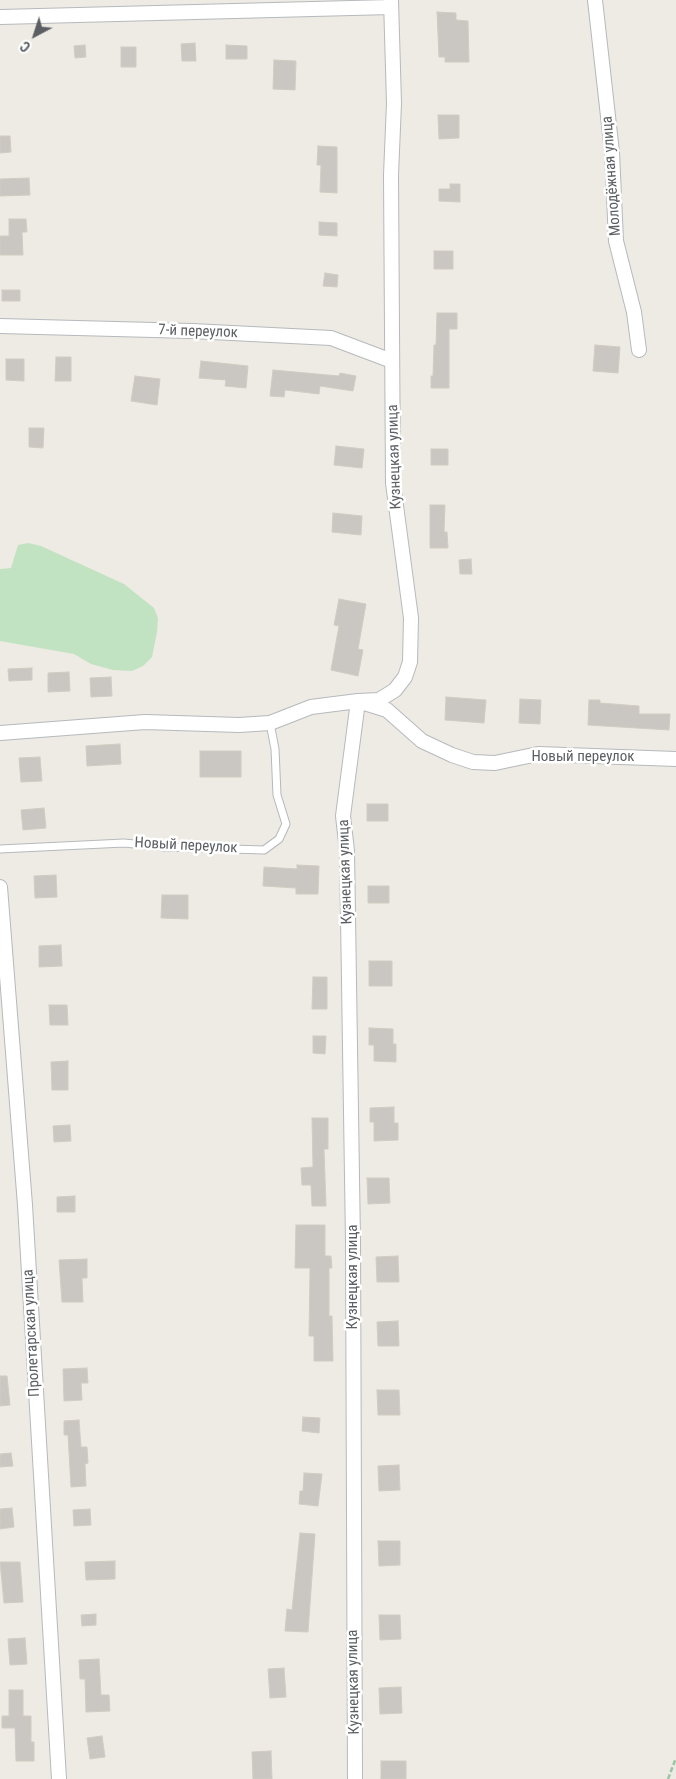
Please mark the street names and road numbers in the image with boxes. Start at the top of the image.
street label: Молодёжная улица [599,115,625,237]
street label: 7-й переулок [158,322,238,342]
street label: Кузнецкая улица [384,404,406,510]
street label: Новый переулок [531,748,635,766]
street label: Кузнецкая улица [335,819,357,925]
street label: Новый переулок [134,834,238,858]
street label: Кузнецкая улица [344,1225,362,1329]
street label: Пролетарская улица [20,1269,44,1397]
street label: Кузнецкая улица [344,1629,364,1735]

